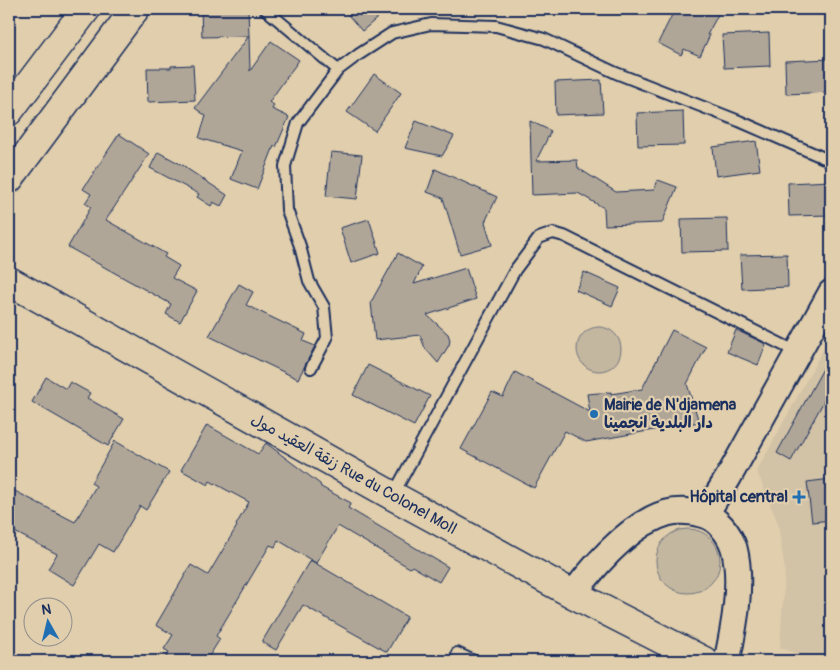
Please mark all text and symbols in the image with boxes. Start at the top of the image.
place label: Mairie de N'djamena دار البلدية انجمينا [604,395,737,433]
marker: Mairie de N'djamena دار البلدية انجمينا [588,408,600,420]
street label: زنقة العقيد مول Rue du Colonel Moll [248,409,460,539]
place label: Hôpital central [690,487,788,507]
marker: Hôpital central [792,490,806,504]
north arrow [22,598,72,648]
text: N [40,601,52,619]

